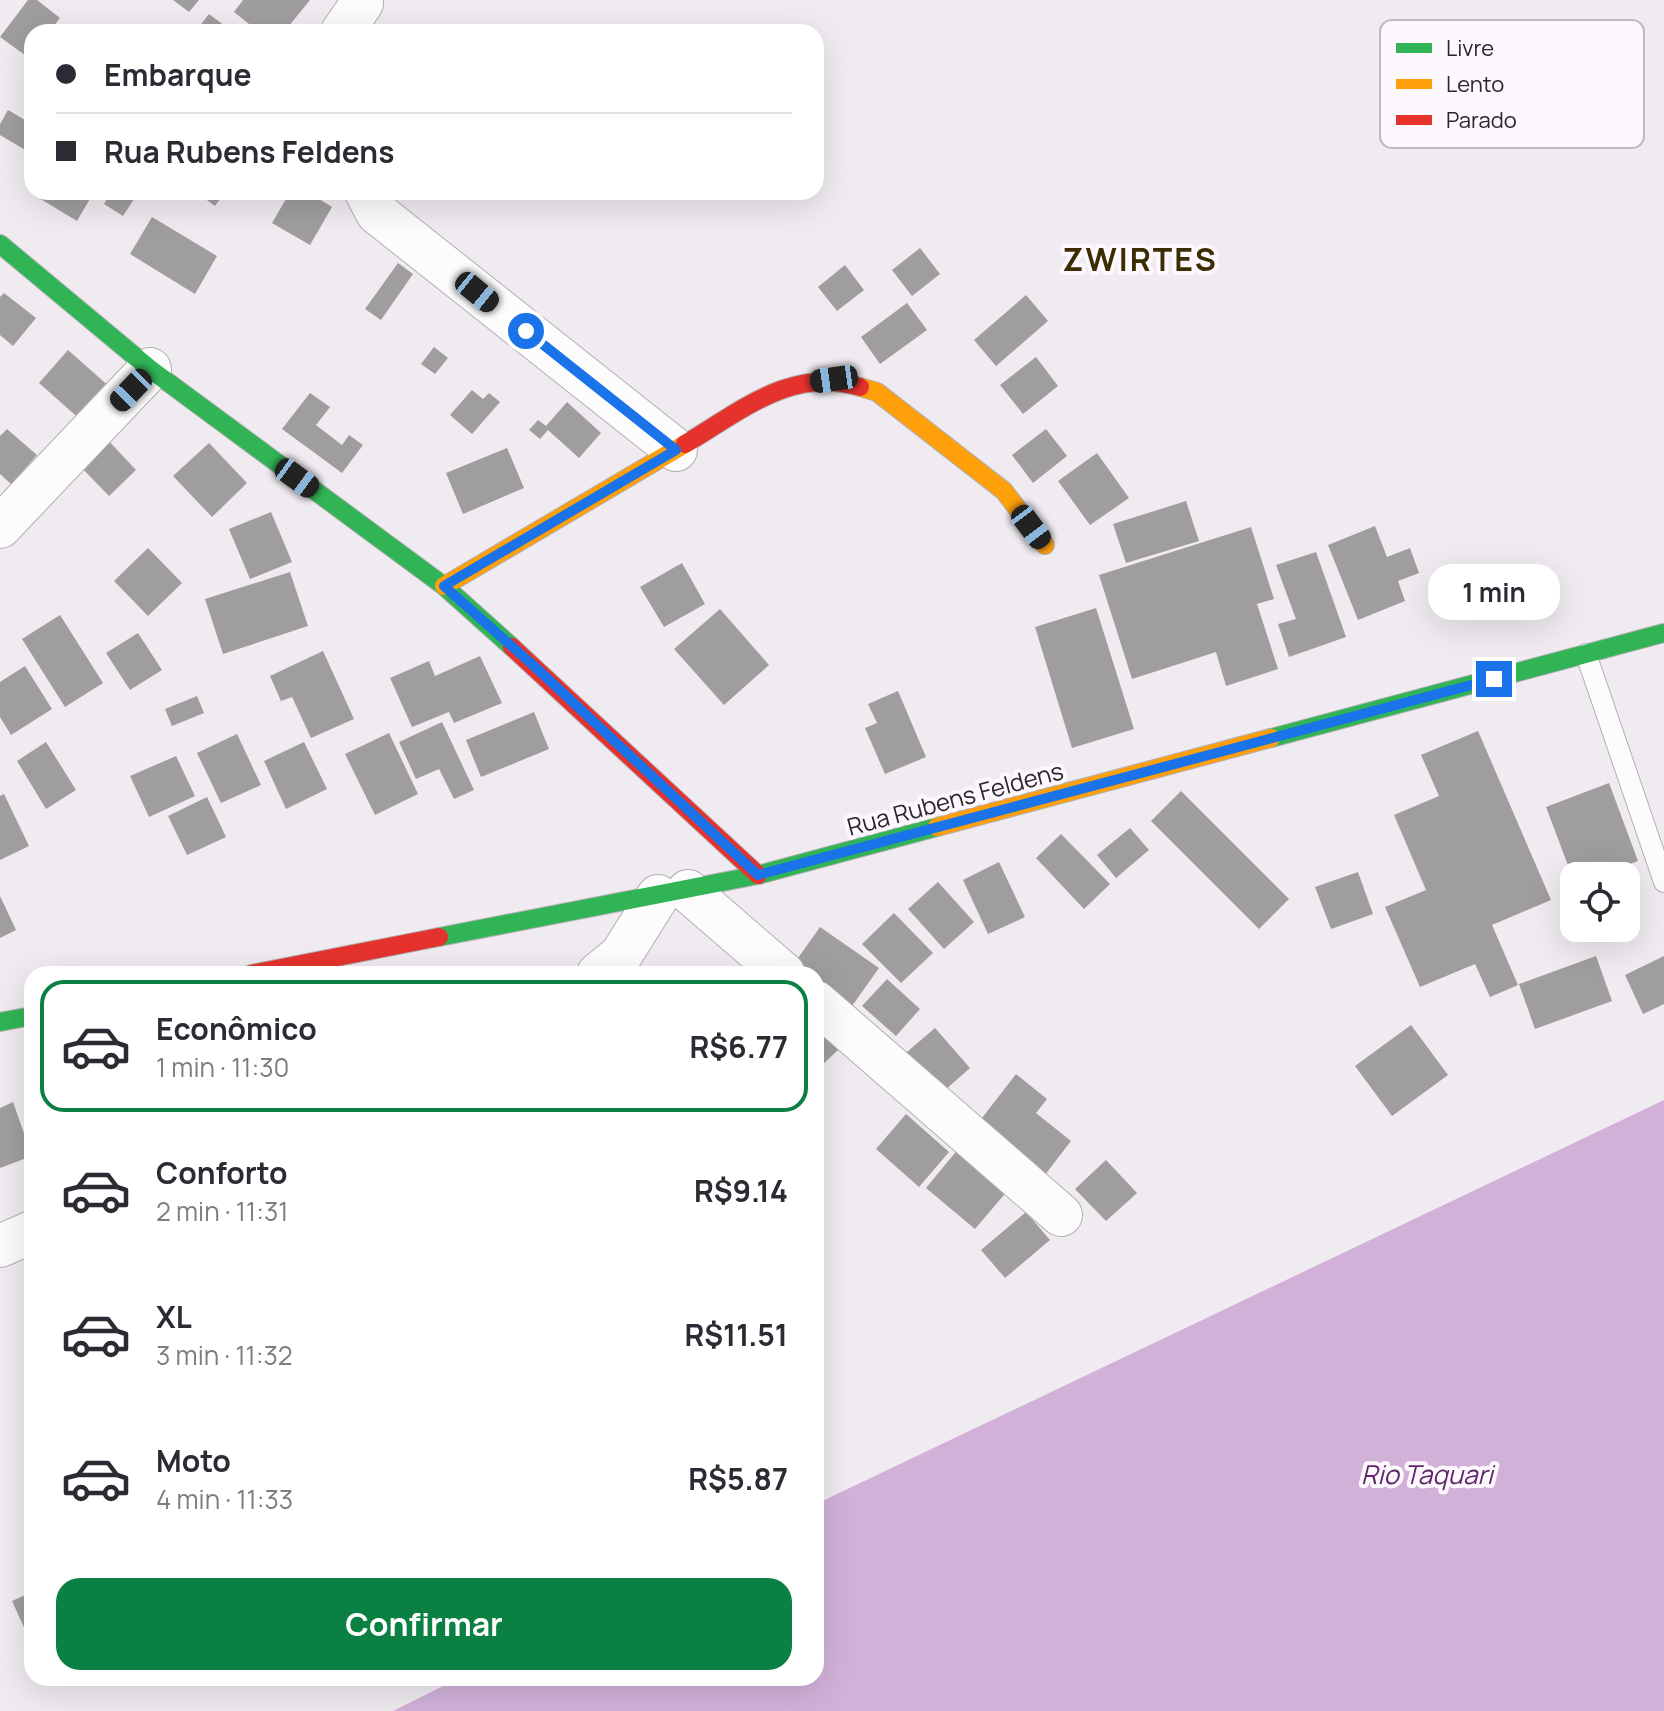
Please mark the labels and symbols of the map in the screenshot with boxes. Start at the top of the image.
legend [1380,20,1644,148]
text: Livre [1446,33,1494,63]
text: Lento [1446,69,1504,99]
text: Parado [1446,105,1517,135]
district label: ZWIRTES [1062,237,1218,281]
car [451,268,503,316]
route start [508,313,544,349]
car [106,364,156,416]
car [809,364,859,394]
car [271,454,323,502]
car [1007,501,1055,553]
callout: 1 min [1428,563,1560,619]
route end [1476,661,1512,697]
street label: Rua Rubens Feldens [843,753,1067,843]
water label: Rio Taquari [1361,1456,1496,1492]

